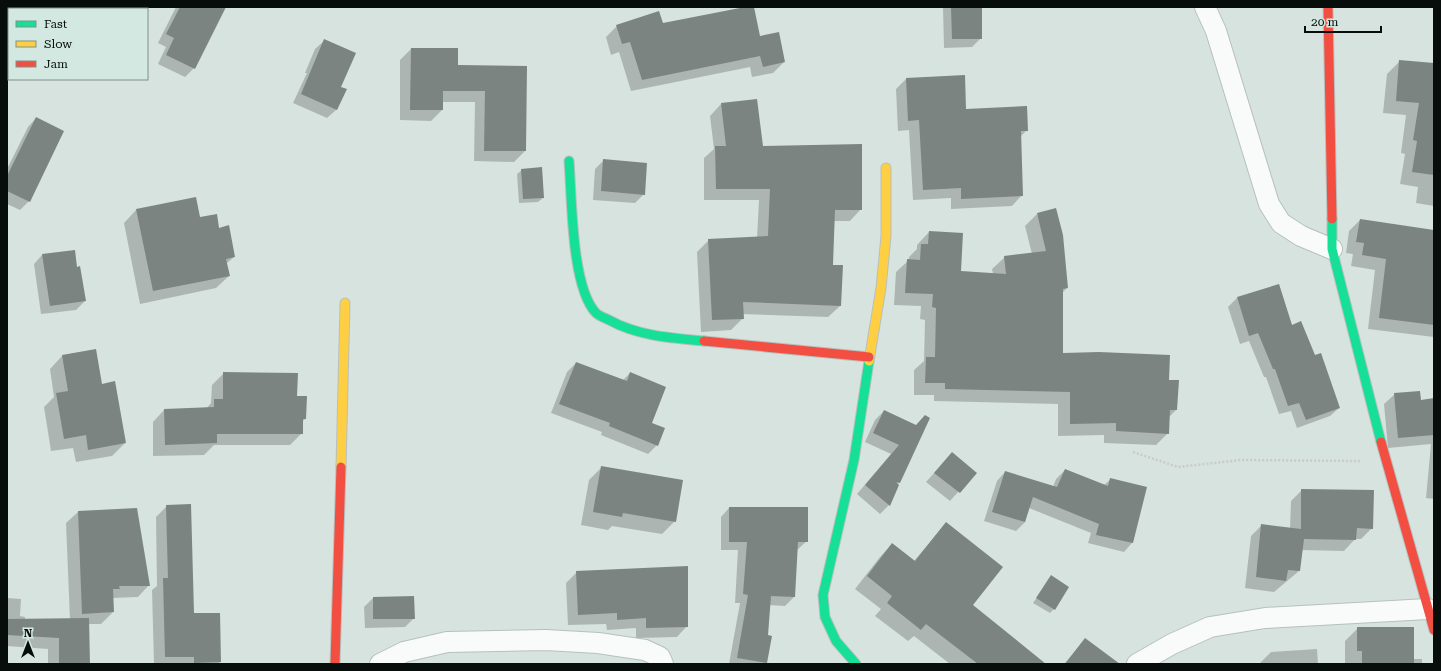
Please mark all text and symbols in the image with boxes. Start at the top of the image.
legend [8,8,148,80]
scale bar [1305,8,1381,34]
text: 20 m [1311,15,1338,29]
text: Fast [44,17,68,31]
text: Slow [44,37,72,51]
text: Jam [44,57,68,71]
north arrow [8,623,48,663]
text: N [24,627,33,640]

